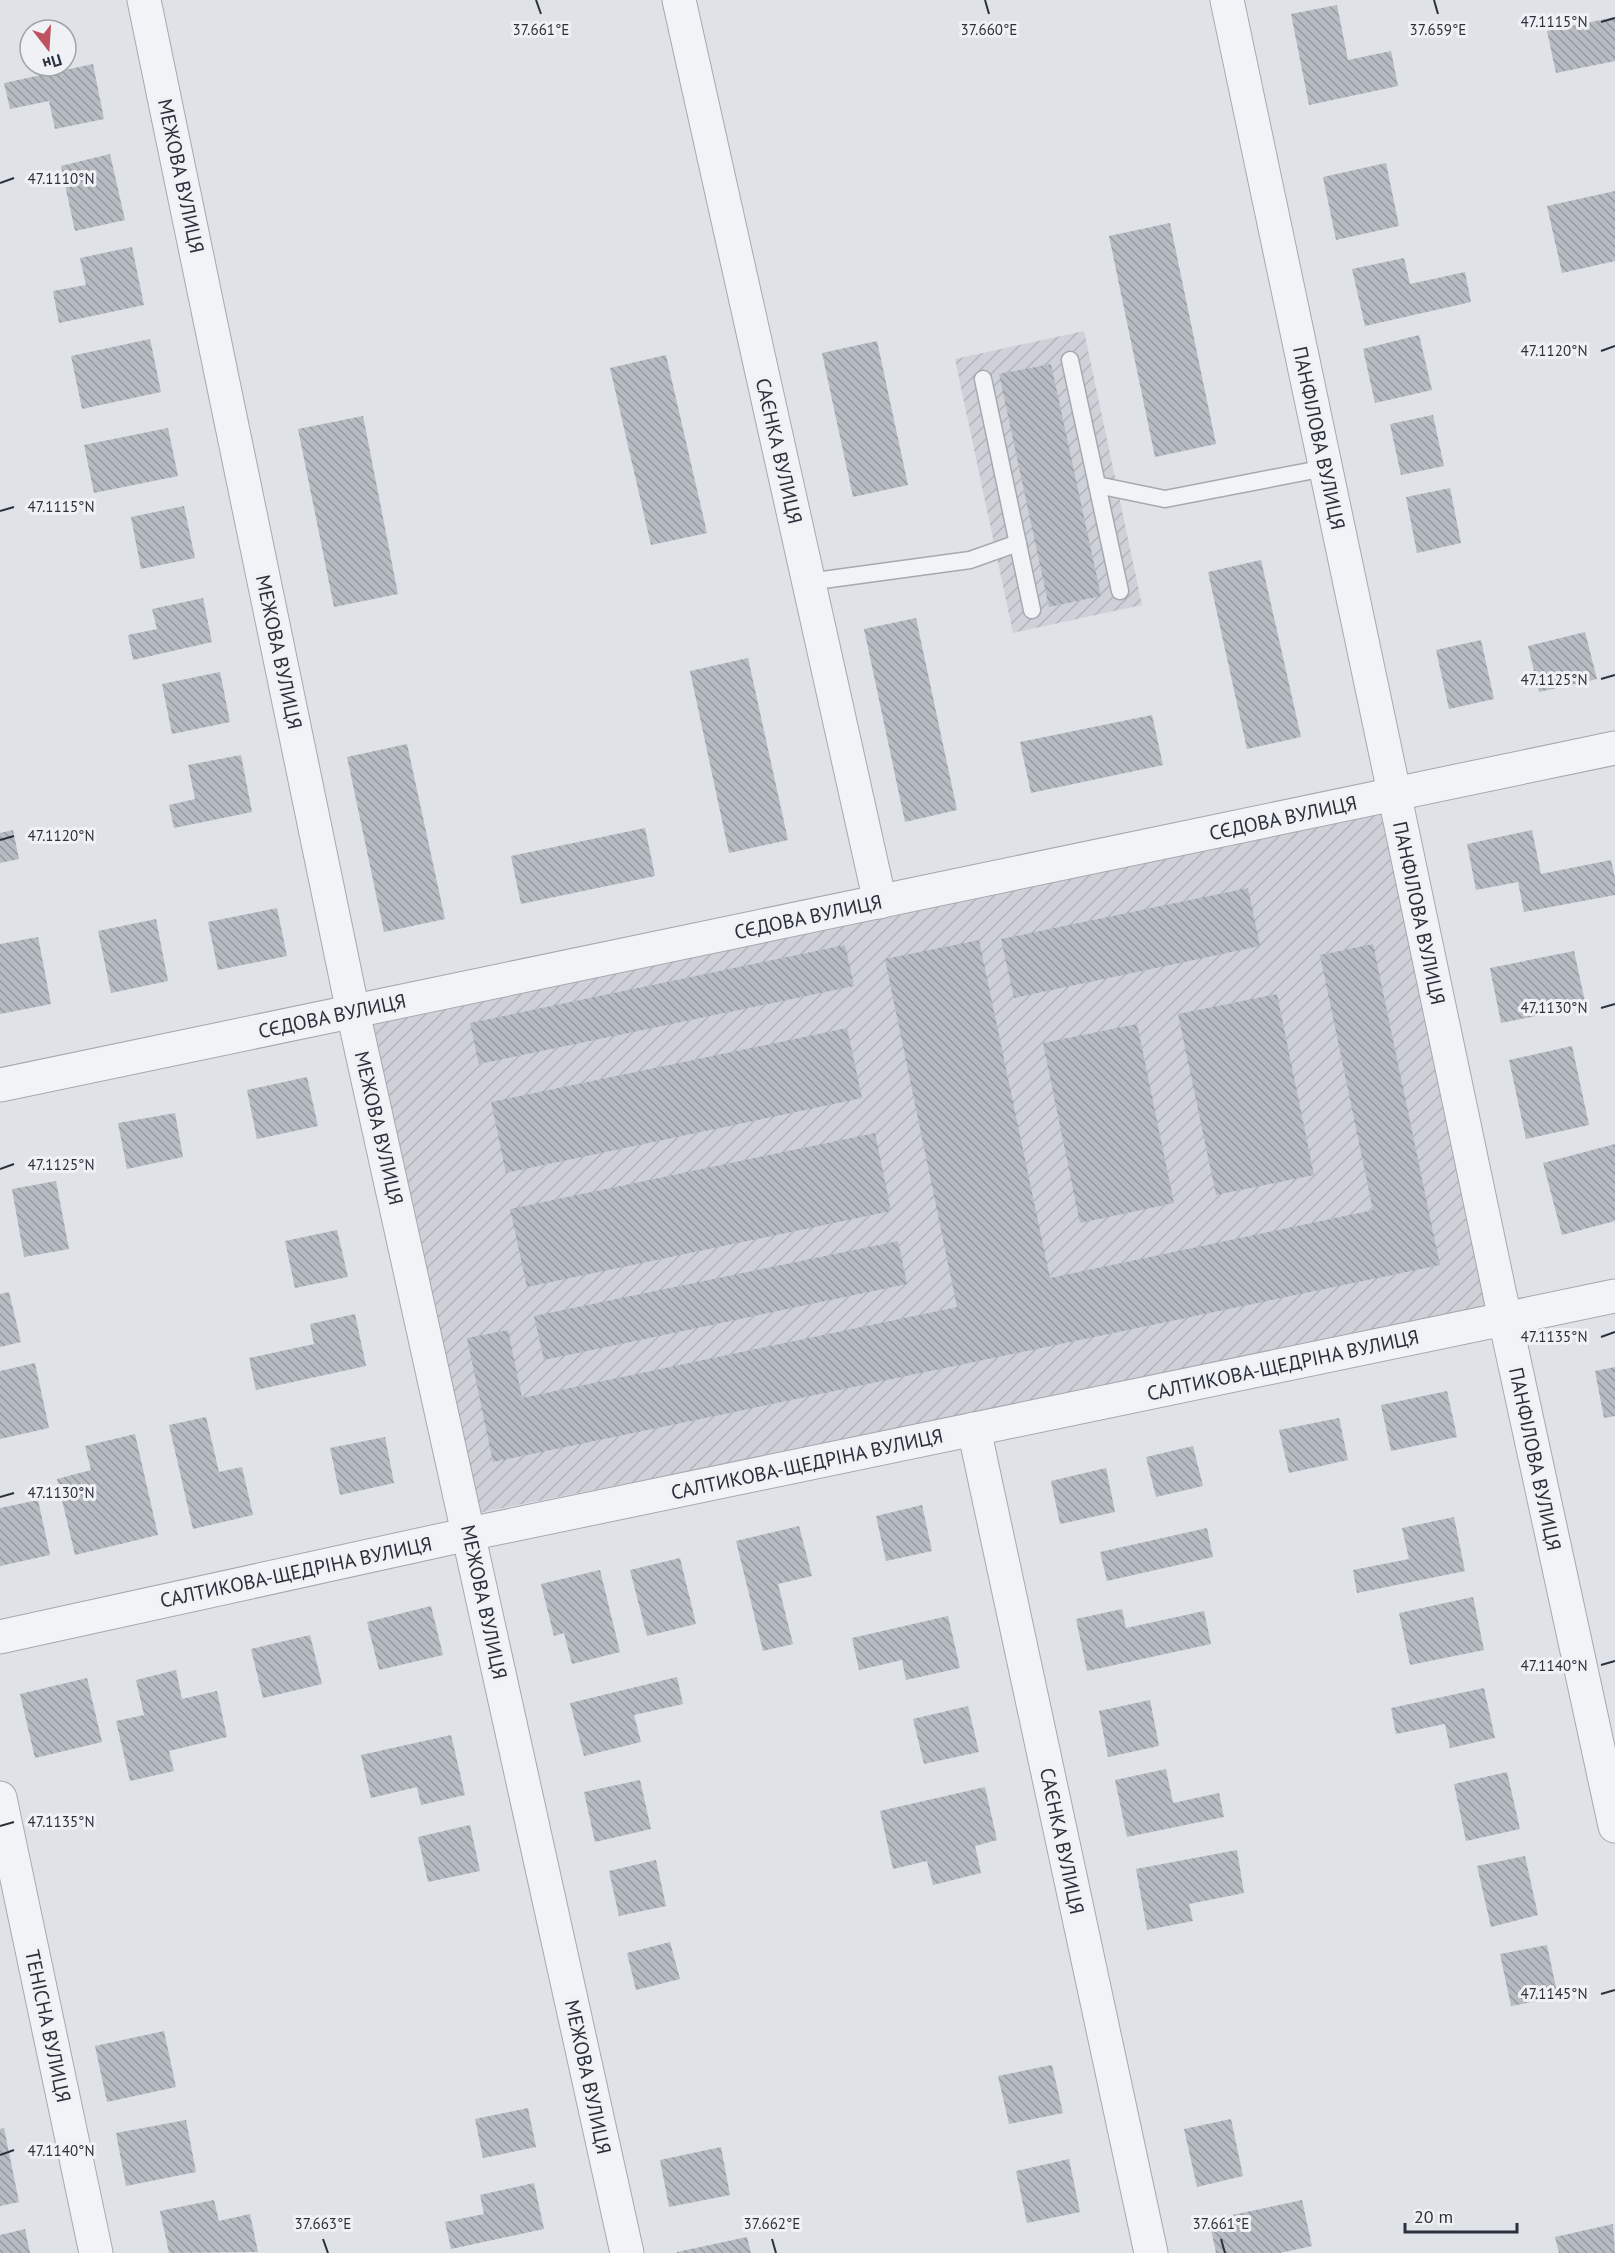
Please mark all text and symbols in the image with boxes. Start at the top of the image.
text: 47.1115°N [1520,12,1588,31]
north arrow [18,18,78,78]
text: 37.661°E [513,20,569,39]
text: 37.660°E [961,20,1017,39]
text: 37.659°E [1410,20,1466,39]
text: Пн [40,50,64,75]
street label: МЕЖОВА ВУЛИЦЯ [152,96,210,256]
text: 47.1110°N [27,169,95,188]
text: 47.1120°N [1520,341,1588,360]
street label: ПАНФІЛОВА ВУЛИЦЯ [1287,344,1351,532]
street label: САЄНКА ВУЛИЦЯ [750,376,808,526]
text: 47.1115°N [27,497,95,516]
street label: МЕЖОВА ВУЛИЦЯ [250,572,308,732]
text: 47.1125°N [1520,670,1588,689]
street label: СЄДОВА ВУЛИЦЯ [1207,790,1359,846]
street label: ПАНФІЛОВА ВУЛИЦЯ [1387,819,1451,1007]
text: 47.1120°N [27,826,95,845]
street label: СЄДОВА ВУЛИЦЯ [732,889,884,945]
street label: СЄДОВА ВУЛИЦЯ [256,988,408,1044]
text: 47.1130°N [1520,998,1588,1017]
street label: МЕЖОВА ВУЛИЦЯ [349,1048,409,1208]
text: 47.1125°N [27,1155,95,1174]
street label: САЛТИКОВА-ЩЕДРІНА ВУЛИЦЯ [1145,1323,1421,1407]
text: 47.1135°N [1520,1327,1588,1346]
street label: ПАНФІЛОВА ВУЛИЦЯ [1503,1365,1567,1553]
street label: САЛТИКОВА-ЩЕДРІНА ВУЛИЦЯ [669,1422,945,1506]
text: 47.1130°N [27,1483,95,1502]
street label: МЕЖОВА ВУЛИЦЯ [455,1522,513,1682]
street label: САЛТИКОВА-ЩЕДРІНА ВУЛИЦЯ [158,1530,434,1614]
text: 47.1140°N [1520,1656,1588,1675]
street label: САЄНКА ВУЛИЦЯ [1034,1765,1090,1917]
text: 47.1135°N [27,1812,95,1831]
street label: ТЕНІСНА ВУЛИЦЯ [19,1947,77,2105]
text: 47.1145°N [1520,1984,1588,2003]
street label: МЕЖОВА ВУЛИЦЯ [559,1997,617,2157]
text: 47.1140°N [27,2141,95,2160]
scale bar [1405,2196,1518,2234]
text: 20 m [1414,2205,1453,2228]
text: 37.663°E [295,2214,351,2233]
text: 37.662°E [744,2214,800,2233]
text: 37.661°E [1193,2214,1249,2233]

